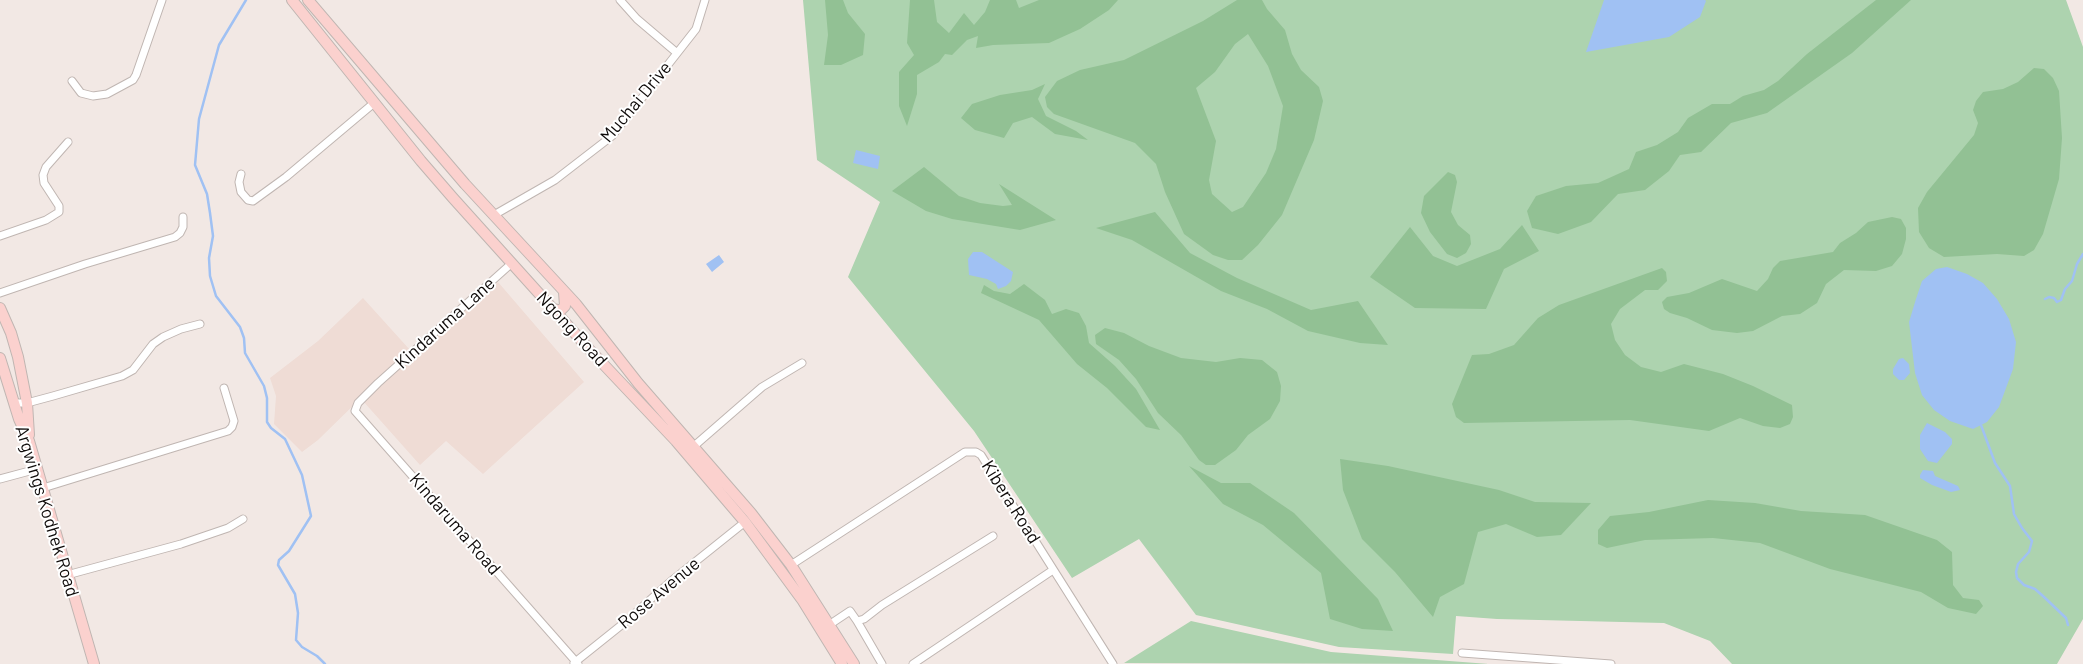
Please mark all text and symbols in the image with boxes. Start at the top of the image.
street label: Muchai Drive [596,57,676,147]
street label: Kindaruma Lane [391,273,499,373]
street label: Ngong Road [532,287,612,371]
street label: Argwings Kodhek Road [11,423,83,599]
street label: Kibera Road [977,456,1045,548]
street label: Kindaruma Road [405,469,505,579]
street label: Rose Avenue [614,553,704,633]

